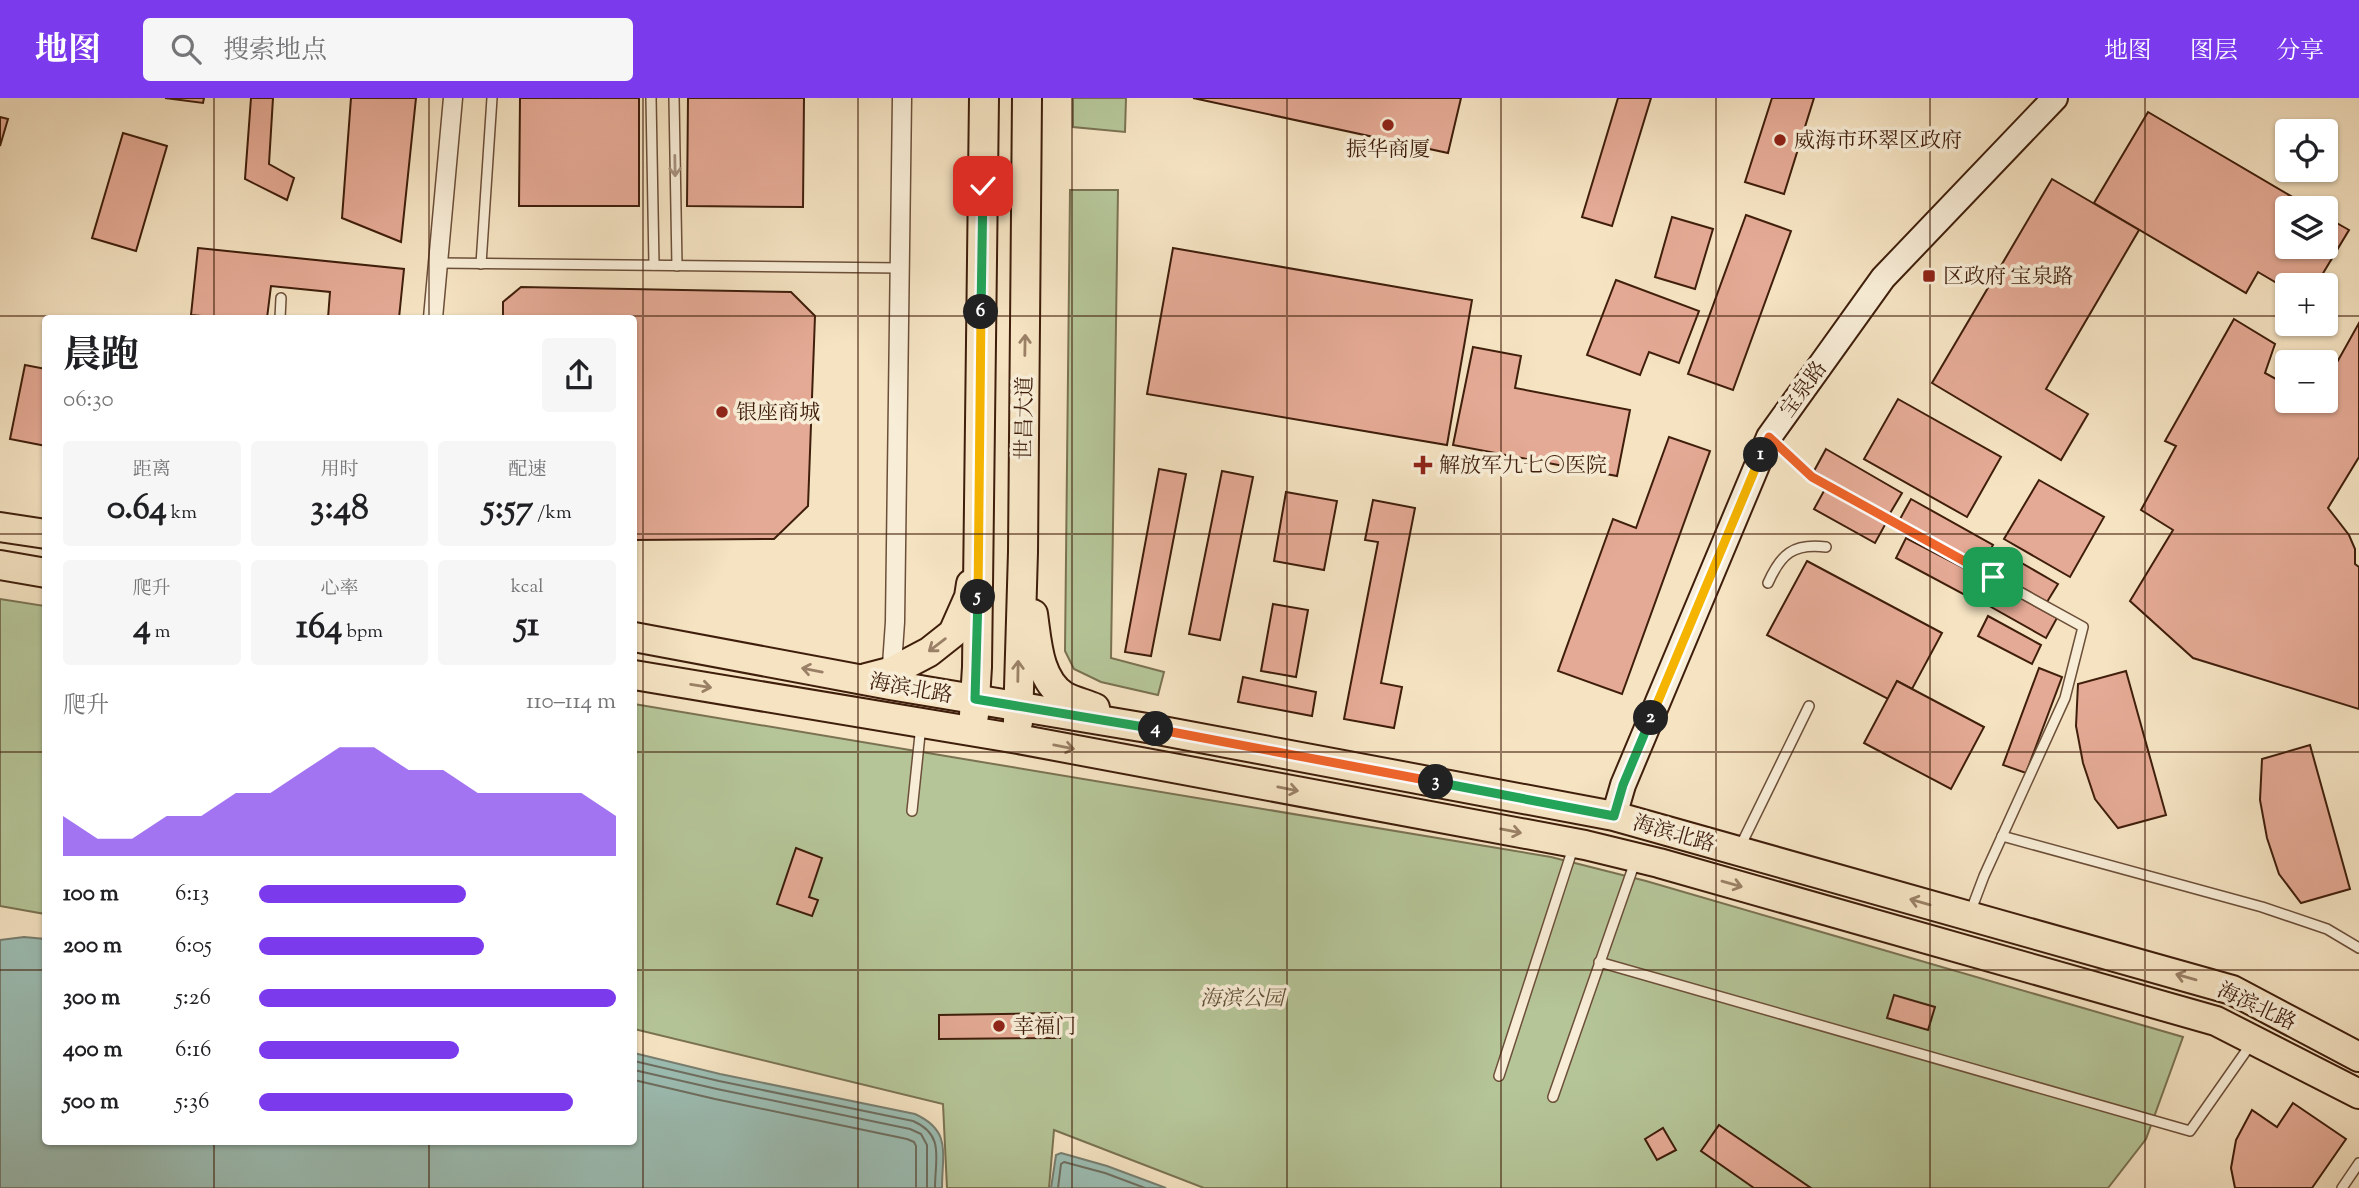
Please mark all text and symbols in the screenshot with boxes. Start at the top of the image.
search box [143,18,633,81]
text: 地图 [35,28,101,76]
icon: search [167,30,205,68]
text: 搜索地点 [223,33,327,70]
text: 地图 [2104,35,2152,69]
text: 图层 [2190,35,2238,69]
text: 分享 [2276,35,2324,69]
marker: 振华商厦 [1380,117,1396,133]
map controls [2275,119,2338,413]
button: locate [2275,119,2338,182]
place label: 威海市环翠区政府 [1794,127,1962,157]
marker: 威海市环翠区政府 [1772,132,1788,148]
place label: 振华商厦 [1346,136,1430,166]
one-way arrow [668,154,682,177]
pin [953,156,1013,216]
icon: check [964,167,1002,205]
button: layers [2275,196,2338,259]
place label: 区政府 宝泉路 [1943,263,2073,293]
marker: 区政府 宝泉路 [1921,268,1937,284]
button: + [2275,273,2338,336]
pin: 6 [964,294,998,330]
text: 6 [976,298,985,325]
text: 晨跑 [63,331,139,385]
one-way arrow [1018,334,1032,357]
button: share [542,338,616,412]
button: − [2275,350,2338,413]
street label: 宝泉路 [1774,356,1835,424]
street label: 世昌大道 [1010,376,1042,460]
text: 06:30 [63,384,114,417]
place label: 银座商城 [736,399,820,429]
marker: 银座商城 [714,404,730,420]
pin: 1 [1744,438,1778,472]
text: 1 [1757,441,1764,468]
place label: 解放军九七〇医院 [1439,452,1607,482]
marker: 解放军九七〇医院 [1413,455,1433,475]
text: 距离 [133,457,171,484]
text: 用时 [320,457,359,484]
text: 配速 [508,457,546,484]
text: 0.64 [107,484,167,535]
text: 3:48 [310,484,369,535]
text: 5:57 [483,484,533,535]
text: km [167,500,197,527]
text: /km [533,500,572,527]
pin [1963,547,2023,607]
icon: arrive [1974,558,2012,596]
text: kcal [511,574,543,601]
text: 爬升 [133,576,171,603]
text: 心率 [320,576,359,603]
pin: 5 [960,580,996,614]
text: 5 [974,583,981,610]
text: 51 [515,601,539,652]
text: 4 [133,603,151,654]
text: 164 [296,603,342,654]
text: m [151,619,171,646]
text: bpm [342,619,383,646]
one-way arrow [928,637,947,652]
one-way arrow [1011,659,1025,682]
one-way arrow [801,662,823,676]
street label: 海滨北路 [867,668,955,712]
one-way arrow [689,680,712,693]
text: 110–114 m [526,686,616,719]
text: 爬升 [63,690,109,723]
pin: 2 [1634,700,1668,736]
text: 2 [1646,704,1655,731]
pin: 4 [1138,712,1174,746]
text: 4 [1151,715,1160,742]
one-way arrow [1052,741,1075,755]
pin: 3 [1418,764,1454,800]
text: 3 [1432,768,1439,795]
one-way arrow [1276,783,1299,796]
street label: 海滨北路 [1629,809,1718,861]
one-way arrow [1499,825,1522,838]
text: 100 m [63,878,119,911]
text: 6:13 [175,878,209,911]
one-way arrow [1721,878,1743,891]
one-way arrow [1910,895,1932,908]
text: 200 m [63,930,122,963]
text: 6:05 [175,930,212,963]
one-way arrow [2176,970,2198,983]
street label: 海滨北路 [2212,976,2301,1039]
text: 300 m [63,982,120,1015]
text: 5:26 [175,982,211,1015]
park label: 海滨公园 [1200,985,1287,1015]
place label: 幸福门 [1013,1013,1076,1043]
marker: 幸福门 [991,1018,1007,1034]
text: 400 m [63,1034,123,1067]
text: 6:16 [175,1034,211,1067]
text: 500 m [63,1086,119,1119]
text: 5:36 [175,1086,209,1119]

